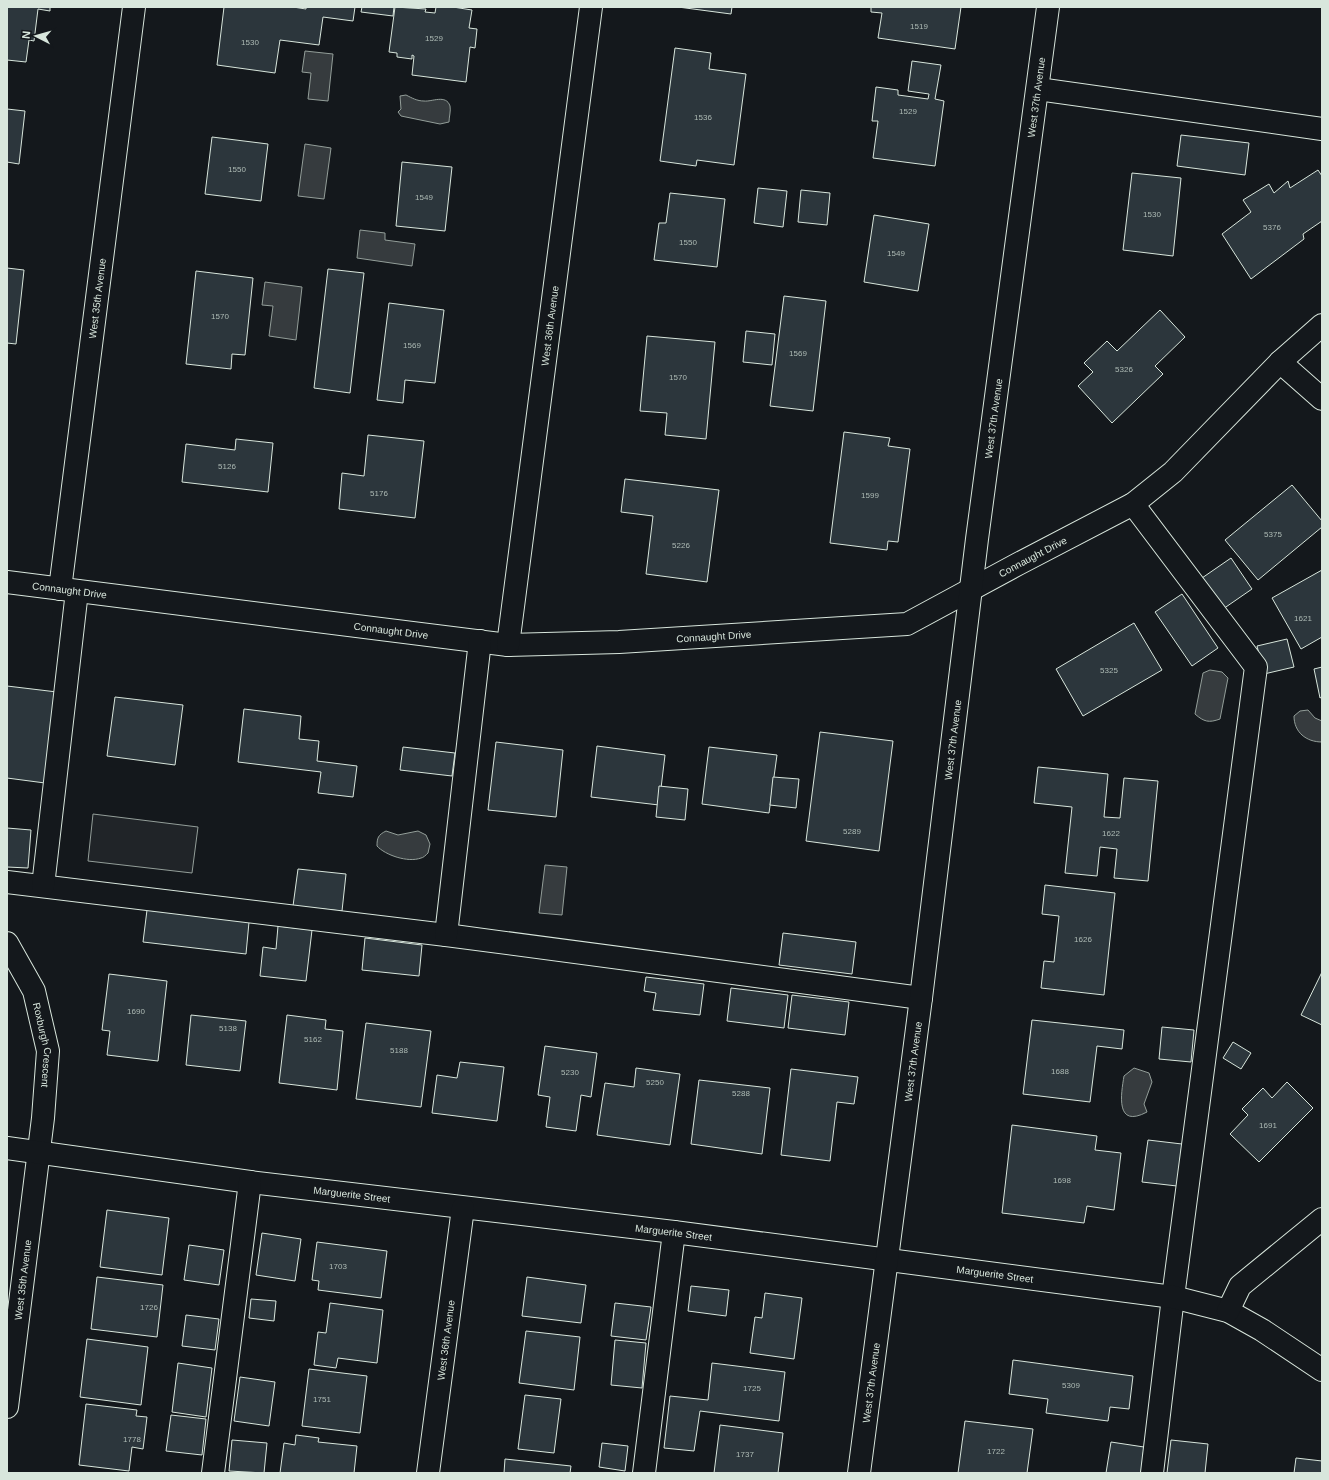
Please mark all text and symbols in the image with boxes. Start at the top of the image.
north arrow [16,16,56,56]
house number: 1519 [910,22,928,31]
text: N [20,30,32,40]
house number: 1529 [425,34,443,43]
house number: 1530 [241,38,259,47]
street label: West 37th Avenue [1025,56,1047,138]
house number: 1529 [899,107,917,116]
house number: 1536 [694,113,712,122]
house number: 1550 [228,165,246,174]
house number: 1549 [415,193,433,202]
house number: 1530 [1143,210,1161,219]
house number: 5376 [1263,223,1281,232]
house number: 1550 [679,238,697,247]
house number: 1549 [887,249,905,258]
street label: West 35th Avenue [86,257,108,339]
street label: West 36th Avenue [539,284,560,366]
house number: 1570 [211,312,229,321]
house number: 1569 [403,341,421,350]
house number: 1569 [789,349,807,358]
house number: 5326 [1115,365,1133,374]
house number: 1570 [669,373,687,382]
street label: West 37th Avenue [982,377,1004,459]
house number: 5126 [218,462,236,471]
house number: 5176 [370,489,388,498]
house number: 1599 [861,491,879,500]
house number: 5375 [1264,530,1282,539]
street label: Connaught Drive [997,534,1069,579]
house number: 5226 [672,541,690,550]
street label: Connaught Drive [32,580,108,600]
house number: 1621 [1294,614,1312,623]
street label: Connaught Drive [353,620,429,640]
street label: Connaught Drive [676,628,752,644]
house number: 5325 [1100,666,1118,675]
street label: West 37th Avenue [942,699,963,781]
house number: 5289 [843,827,861,836]
house number: 1622 [1102,829,1120,838]
house number: 1626 [1074,935,1092,944]
street label: Roxburgh Crescent [31,1001,54,1088]
house number: 1690 [127,1007,145,1016]
street label: West 37th Avenue [902,1020,923,1102]
house number: 5138 [219,1024,237,1033]
house number: 5162 [304,1035,322,1044]
house number: 5188 [390,1046,408,1055]
house number: 1688 [1051,1067,1069,1076]
house number: 5230 [561,1068,579,1077]
house number: 5250 [646,1078,664,1087]
house number: 5288 [732,1089,750,1098]
house number: 1691 [1259,1121,1277,1130]
house number: 1698 [1053,1176,1071,1185]
street label: Marguerite Street [313,1184,391,1204]
street label: Marguerite Street [635,1222,713,1242]
street label: West 35th Avenue [13,1239,33,1321]
house number: 1703 [329,1262,347,1271]
street label: Marguerite Street [956,1263,1034,1284]
street label: West 36th Avenue [435,1299,456,1381]
house number: 1726 [140,1303,158,1312]
street label: West 37th Avenue [860,1342,882,1424]
house number: 5309 [1062,1381,1080,1390]
house number: 1725 [743,1384,761,1393]
house number: 1751 [313,1395,331,1404]
house number: 1778 [123,1435,141,1444]
house number: 1722 [987,1447,1005,1456]
house number: 1737 [736,1450,754,1459]

